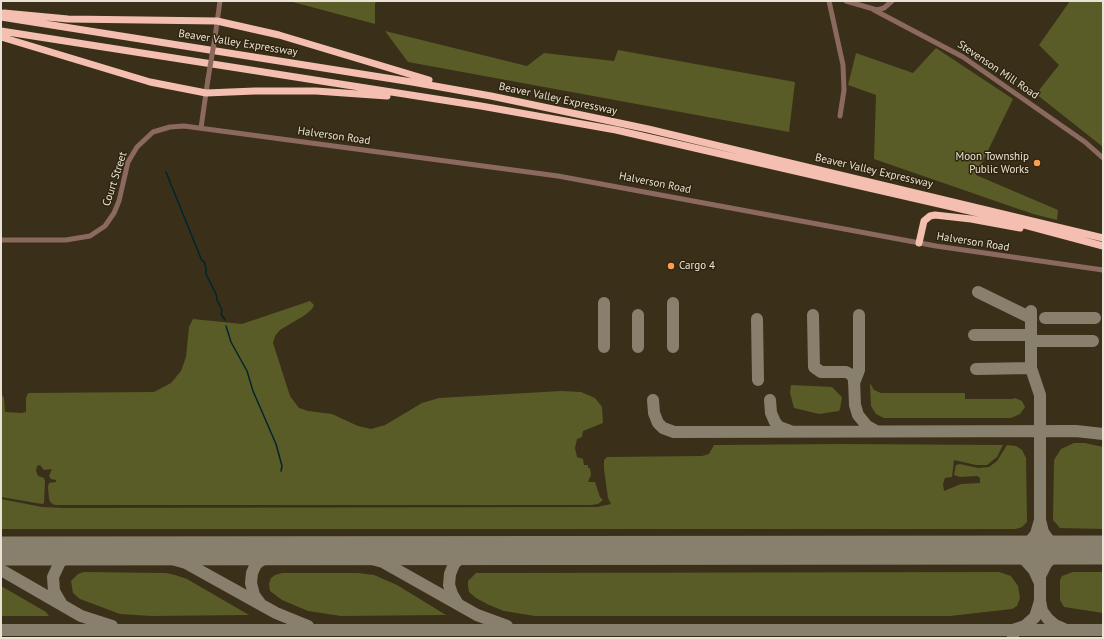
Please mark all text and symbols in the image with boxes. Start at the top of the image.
street label: Beaver Valley Expressway [177,27,299,59]
street label: Stevenson Mill Road [955,38,1041,102]
street label: Beaver Valley Expressway [498,80,618,118]
street label: Halverson Road [297,124,371,148]
street label: Court Street [100,150,130,208]
place label: Moon Township Public Works [955,150,1029,176]
street label: Beaver Valley Expressway [814,151,934,191]
marker: Moon Township Public Works [1032,158,1042,168]
street label: Halverson Road [618,170,692,196]
street label: Halverson Road [936,230,1010,254]
place label: Cargo 4 [679,259,715,273]
marker: Cargo 4 [666,261,676,271]

